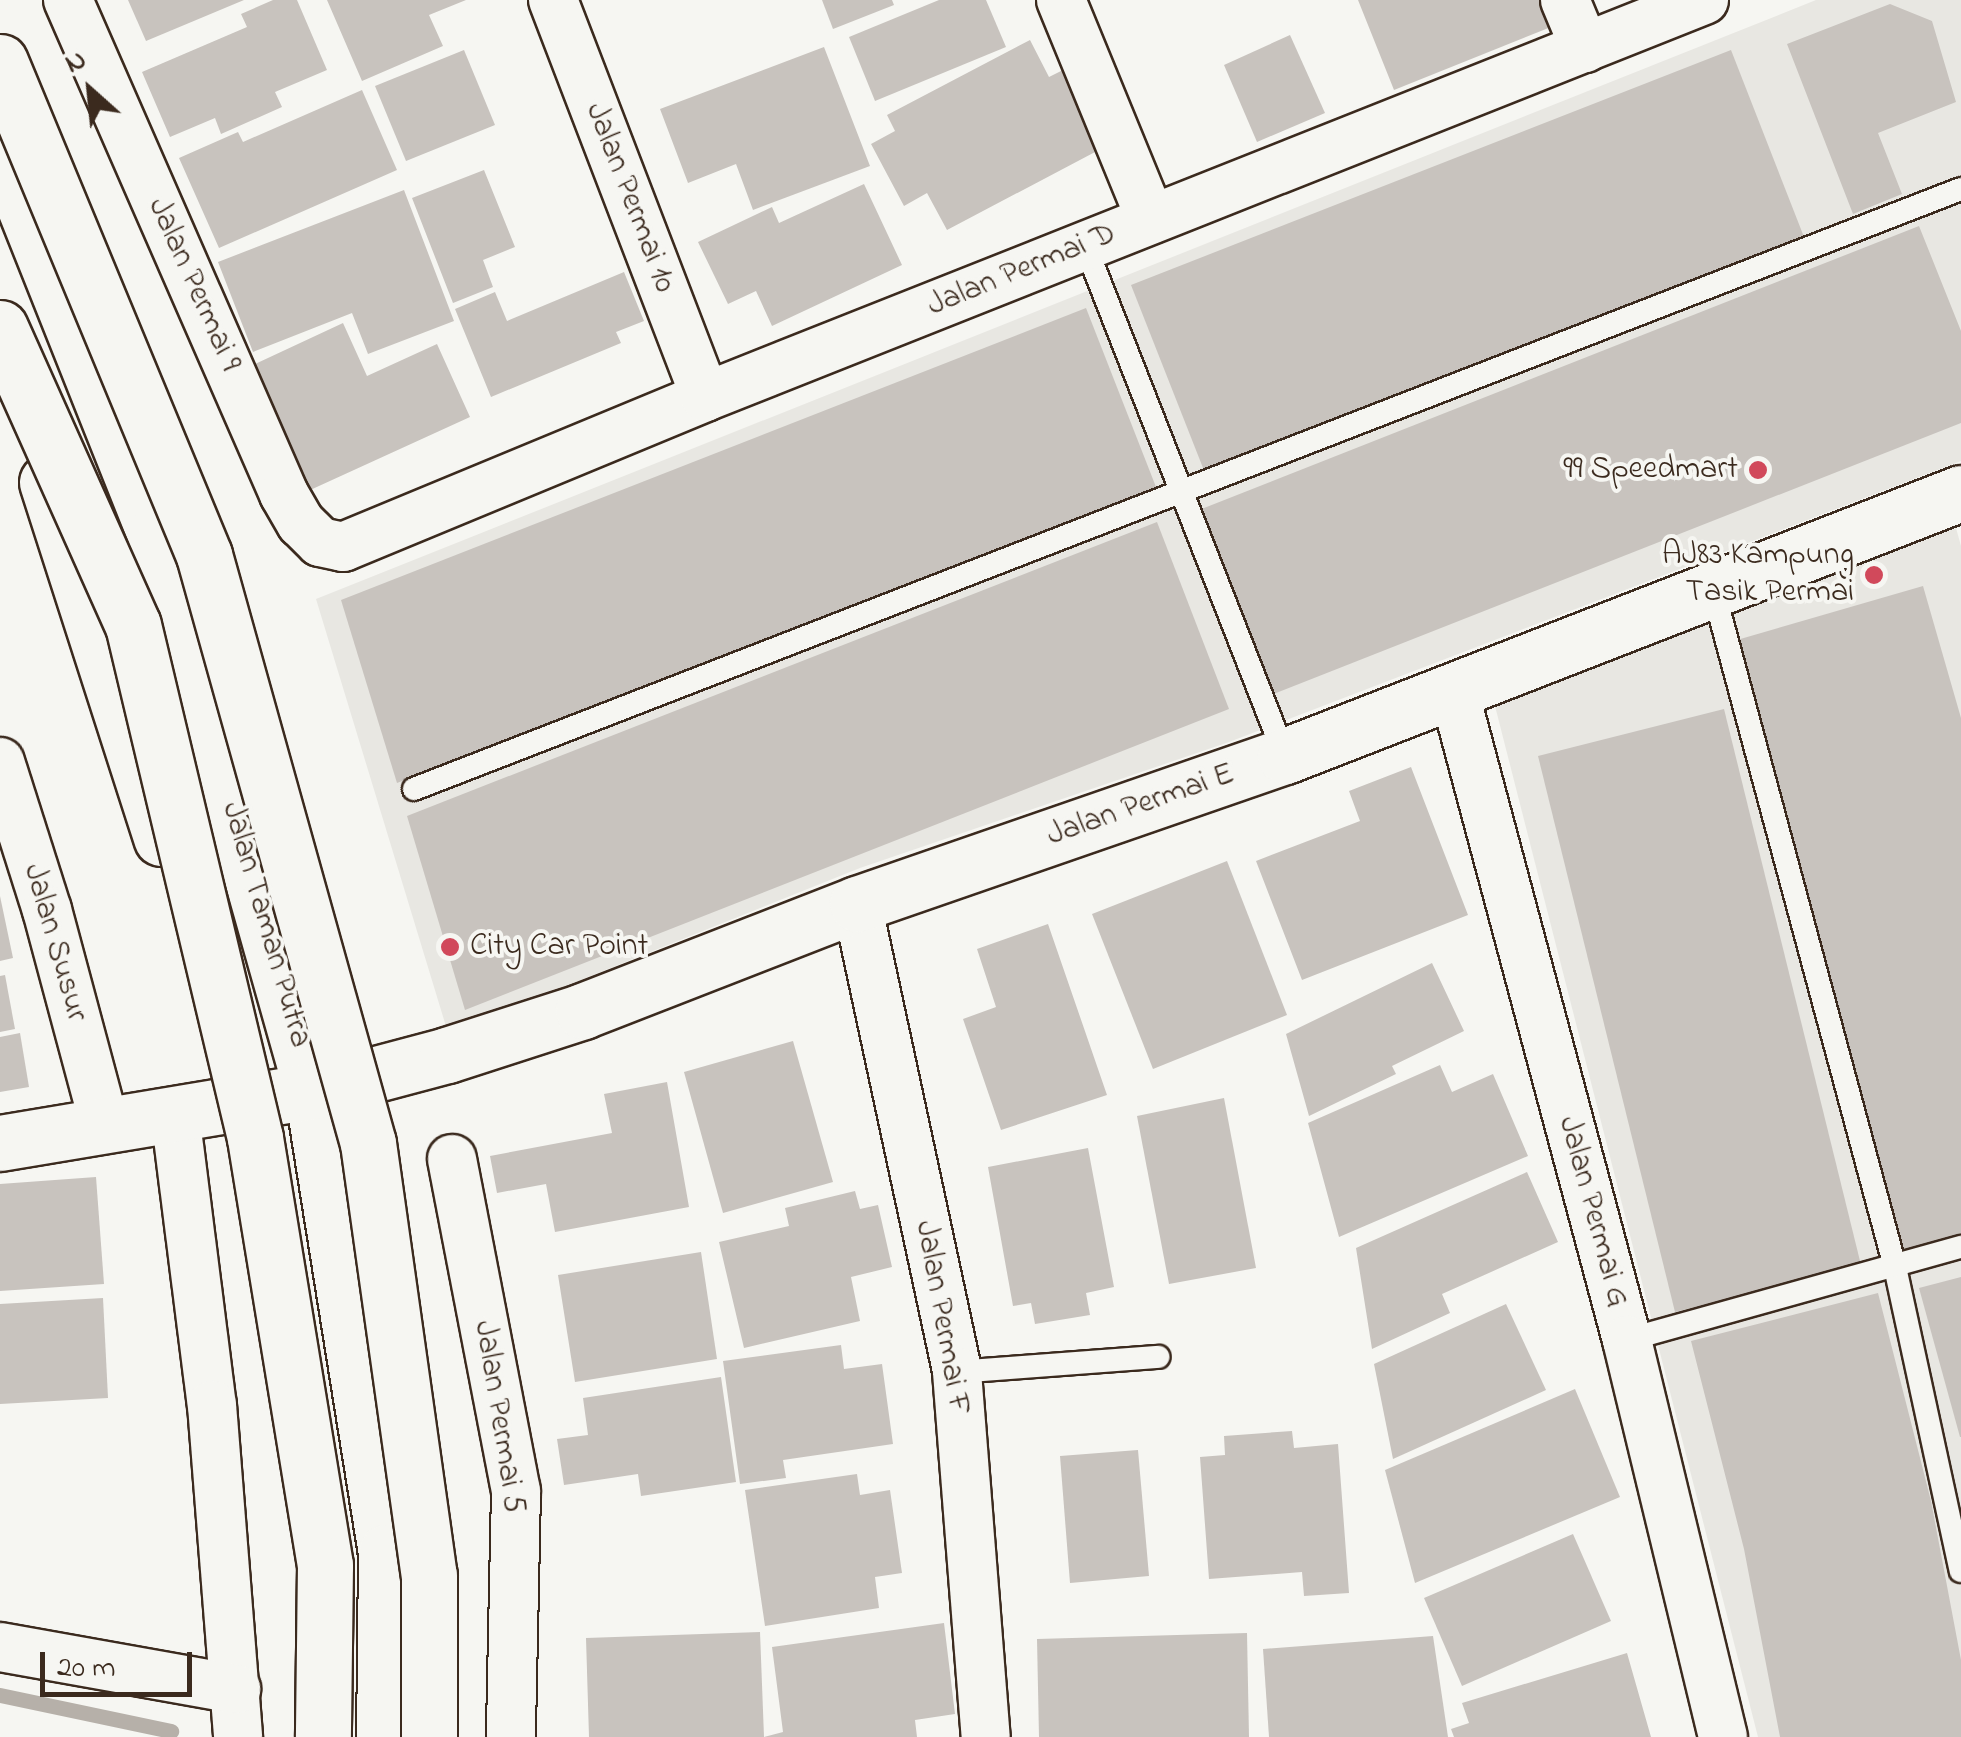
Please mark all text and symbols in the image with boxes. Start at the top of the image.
north arrow [40,40,140,140]
text: N [58,40,94,85]
street label: Jalan Permai 10 [575,98,683,298]
street label: Jalan Permai 9 [138,192,248,378]
street label: Jalan Permai D [922,216,1122,326]
place label: 99 Speedmart [1563,451,1738,489]
marker: 99 Speedmart [1747,459,1769,481]
place label: AJ83 Kampung Tasik Permai [1662,538,1854,613]
marker: AJ83 Kampung Tasik Permai [1863,564,1885,586]
street label: Jalan Permai E [1042,756,1240,856]
street label: Jalan Taman Putra [212,798,318,1052]
street label: Jalan Susur [13,860,95,1026]
place label: City Car Point [470,928,648,966]
marker: City Car Point [439,936,461,958]
street label: Jalan Permai G [1548,1112,1636,1312]
street label: Jalan Permai F [905,1218,977,1418]
street label: Jalan Permai 5 [464,1318,532,1516]
scale bar [45,1632,198,1694]
text: 20 m [57,1647,116,1691]

